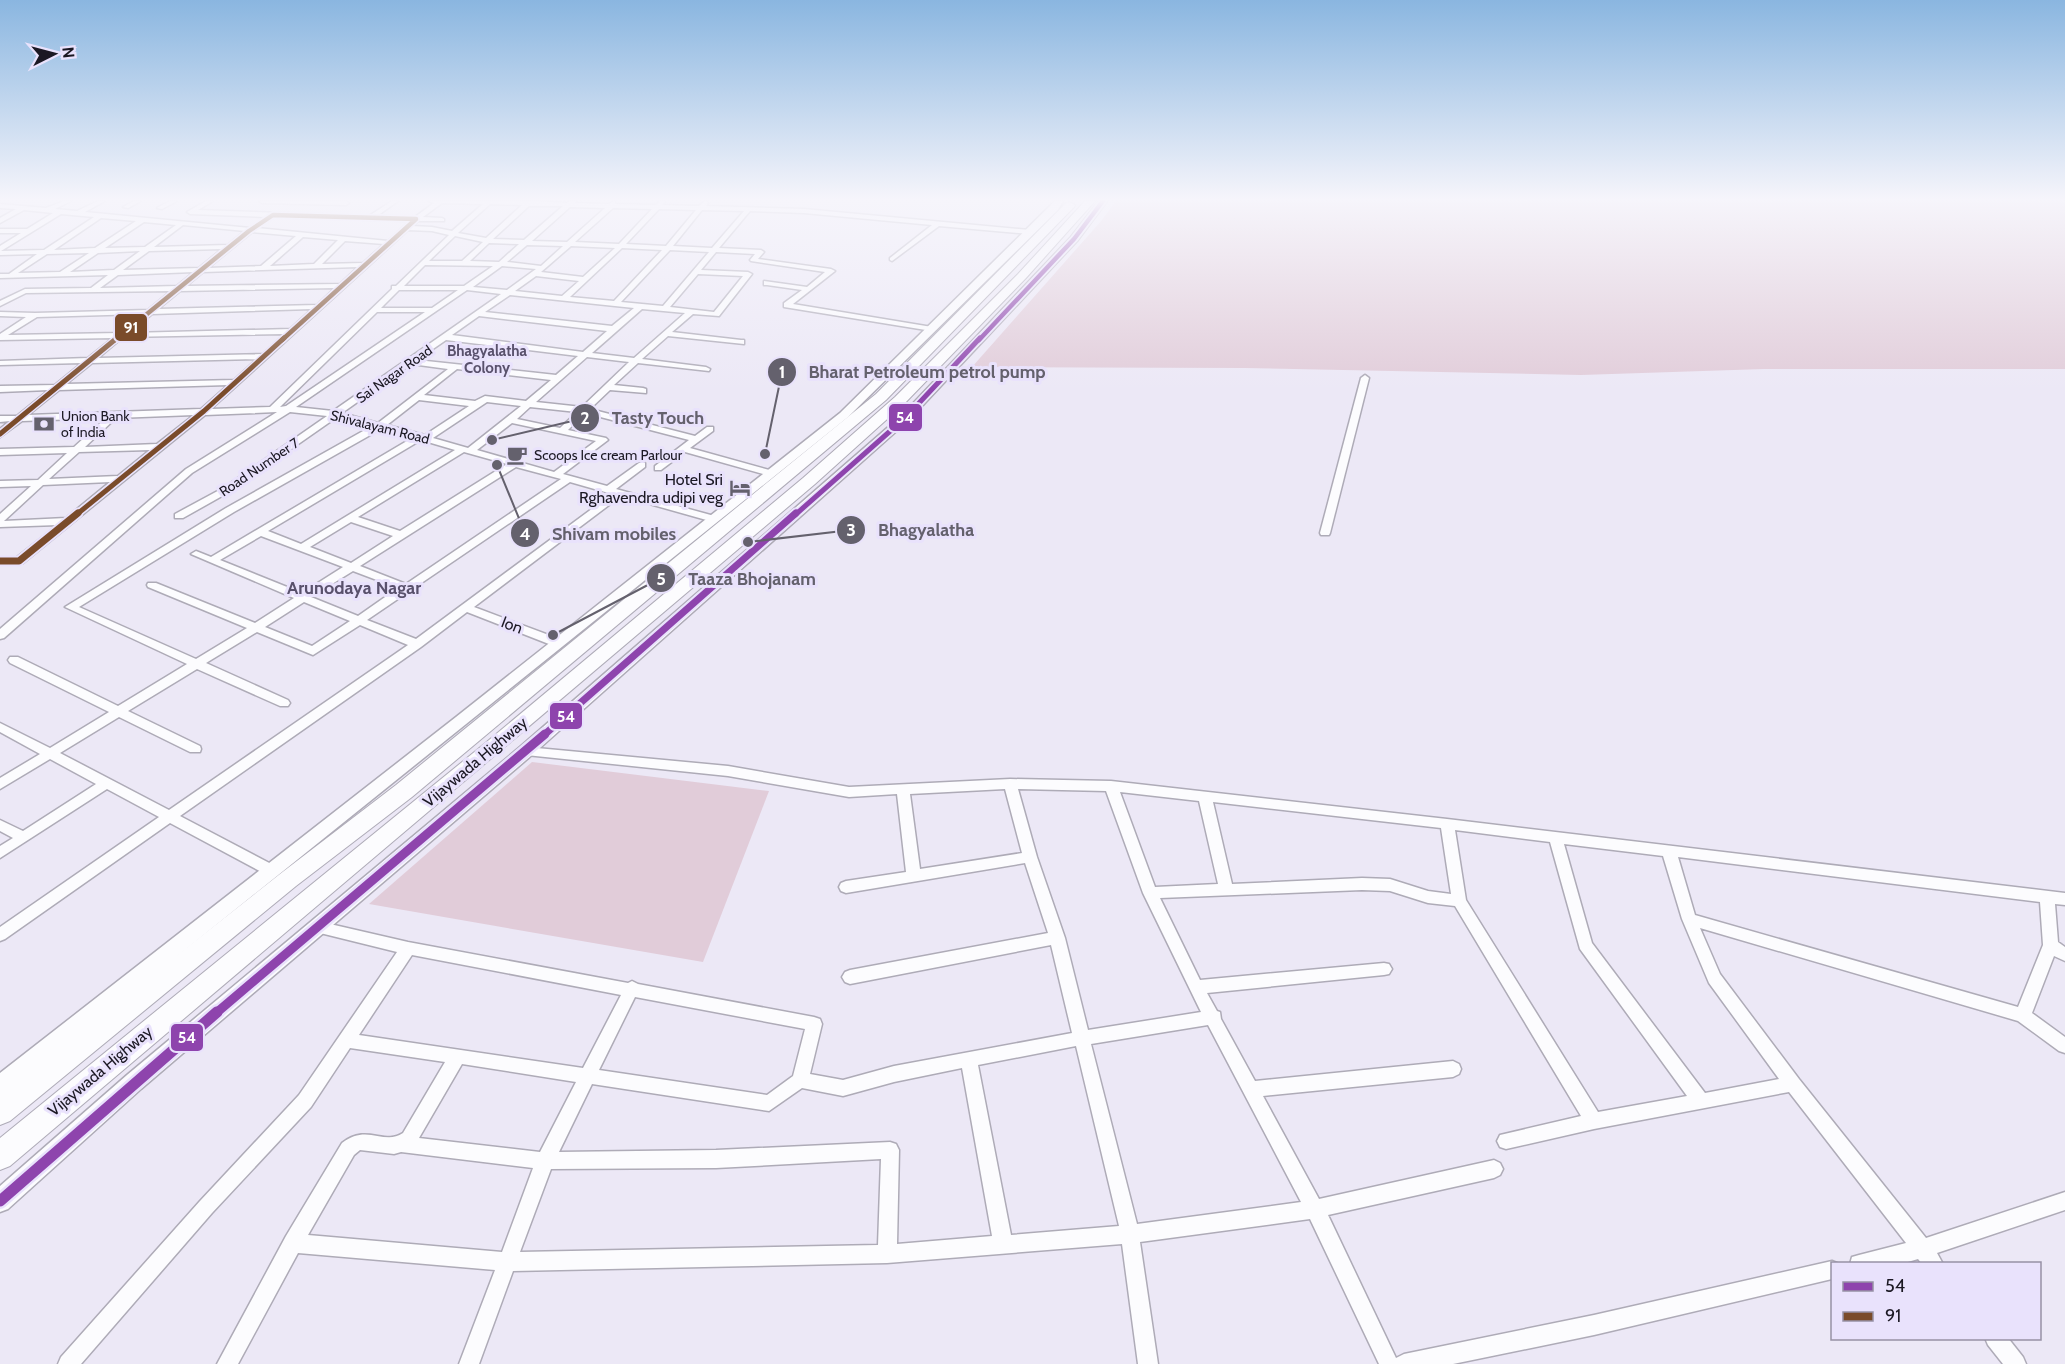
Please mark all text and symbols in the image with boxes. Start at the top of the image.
north arrow [24,24,84,84]
text: N [58,46,78,59]
line badge: 91 [114,313,148,342]
text: 91 [124,318,138,337]
street label: Sai Nagar Road [352,341,436,407]
district label: Bhagyalatha Colony [447,342,528,377]
callout: Bharat Petroleum petrol pump [767,354,1058,390]
text: 1 [779,361,785,383]
text: Bharat Petroleum petrol pump [808,361,1046,383]
callout: Tasty Touch [570,400,716,436]
line badge: 54 [888,403,923,432]
street label: Shivalayam Road [329,406,431,448]
place label: Union Bank of India [61,407,130,441]
text: 2 [580,407,590,429]
text: Tasty Touch [612,407,704,429]
text: 54 [896,408,914,427]
bank icon: Union Bank of India [32,412,56,436]
street label: Road Number 7 [216,434,302,500]
cafe icon: Scoops Ice cream Parlour [505,443,529,467]
place label: Scoops Ice cream Parlour [534,446,683,464]
place label: Hotel Sri Rghavendra udipi veg [579,470,724,507]
hotel icon: Hotel Sri Rghavendra udipi veg [728,476,752,500]
callout: Bhagyalatha [836,512,986,548]
callout: Shivam mobiles [510,515,689,551]
text: 3 [846,519,856,541]
text: Bhagyalatha [878,519,974,541]
text: 4 [519,523,531,545]
text: Shivam mobiles [552,523,676,545]
callout: Taaza Bhojanam [646,560,828,596]
text: 5 [656,568,666,590]
text: Taaza Bhojanam [688,568,816,590]
district label: Arunodaya Nagar [287,577,421,599]
street label: Ion [499,612,526,638]
line badge: 54 [549,702,583,730]
text: 54 [557,707,575,726]
street label: Vijaywada Highway [419,713,531,811]
street label: Vijaywada Highway [44,1022,156,1120]
line badge: 54 [170,1023,204,1052]
text: 54 [178,1028,196,1047]
legend [1831,1262,2041,1340]
text: 54 [1885,1275,1905,1297]
text: 91 [1885,1305,1901,1327]

